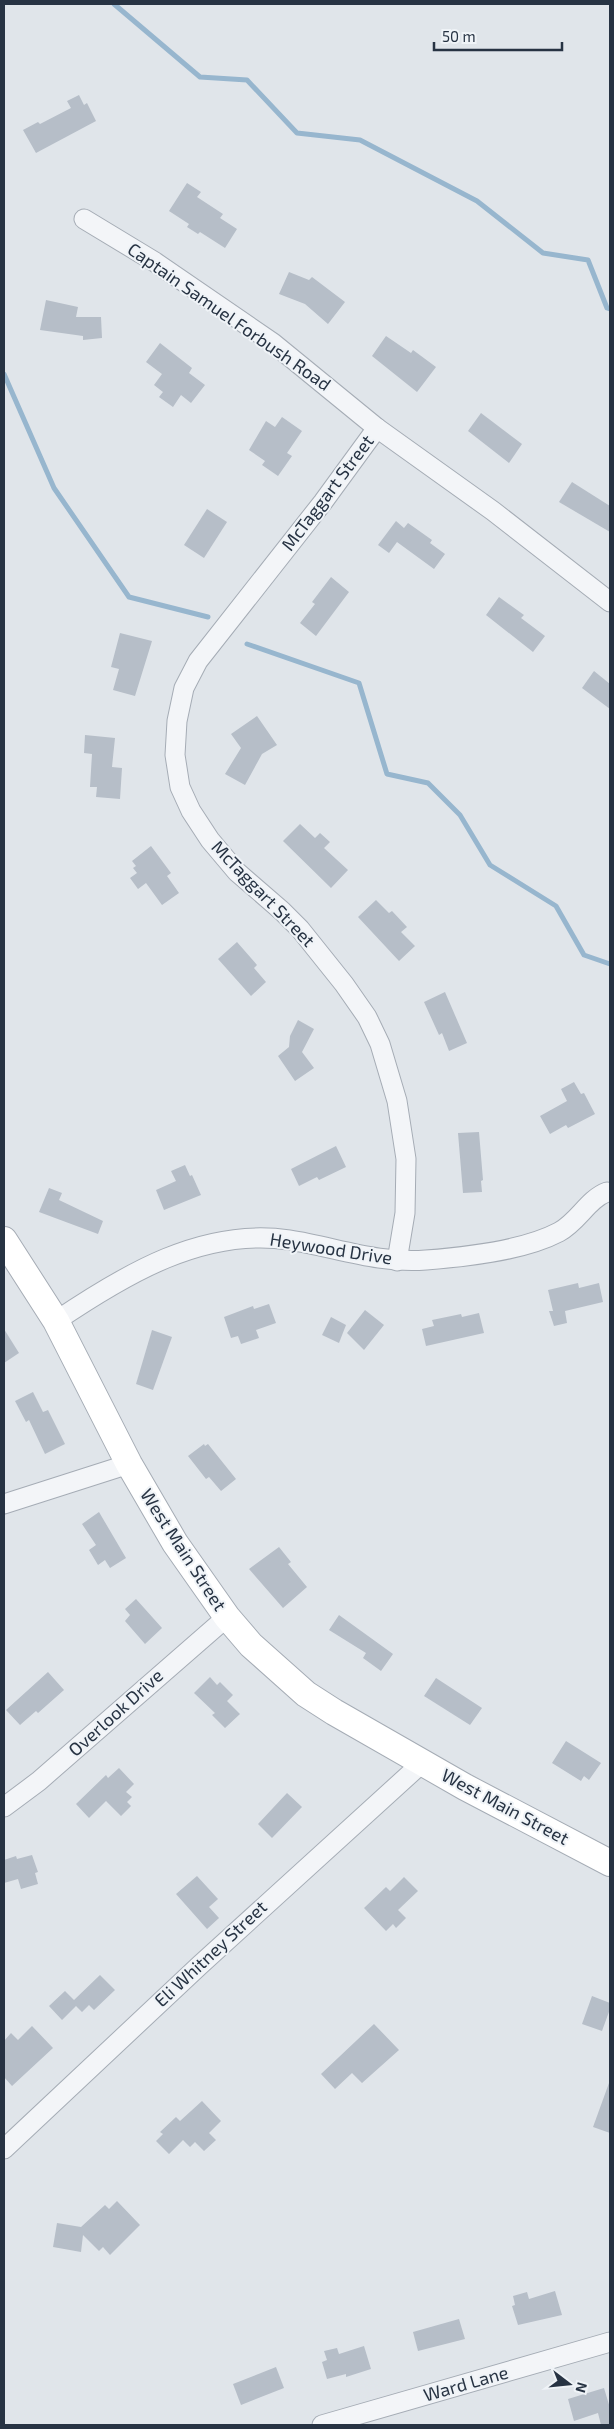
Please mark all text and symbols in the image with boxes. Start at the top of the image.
scale bar [434,20,562,52]
text: 50 m [442,27,476,45]
street label: Captain Samuel Forbush Road [124,237,336,395]
street label: McTaggart Street [276,430,378,555]
street label: McTaggart Street [207,836,320,951]
street label: Heywood Drive [268,1227,394,1269]
street label: West Main Street [136,1484,232,1615]
street label: Overlook Drive [63,1664,167,1761]
street label: West Main Street [438,1763,573,1849]
street label: Eli Whitney Street [150,1895,271,2011]
north arrow [544,2359,594,2409]
street label: Ward Lane [421,2360,511,2406]
text: N [572,2381,592,2395]

